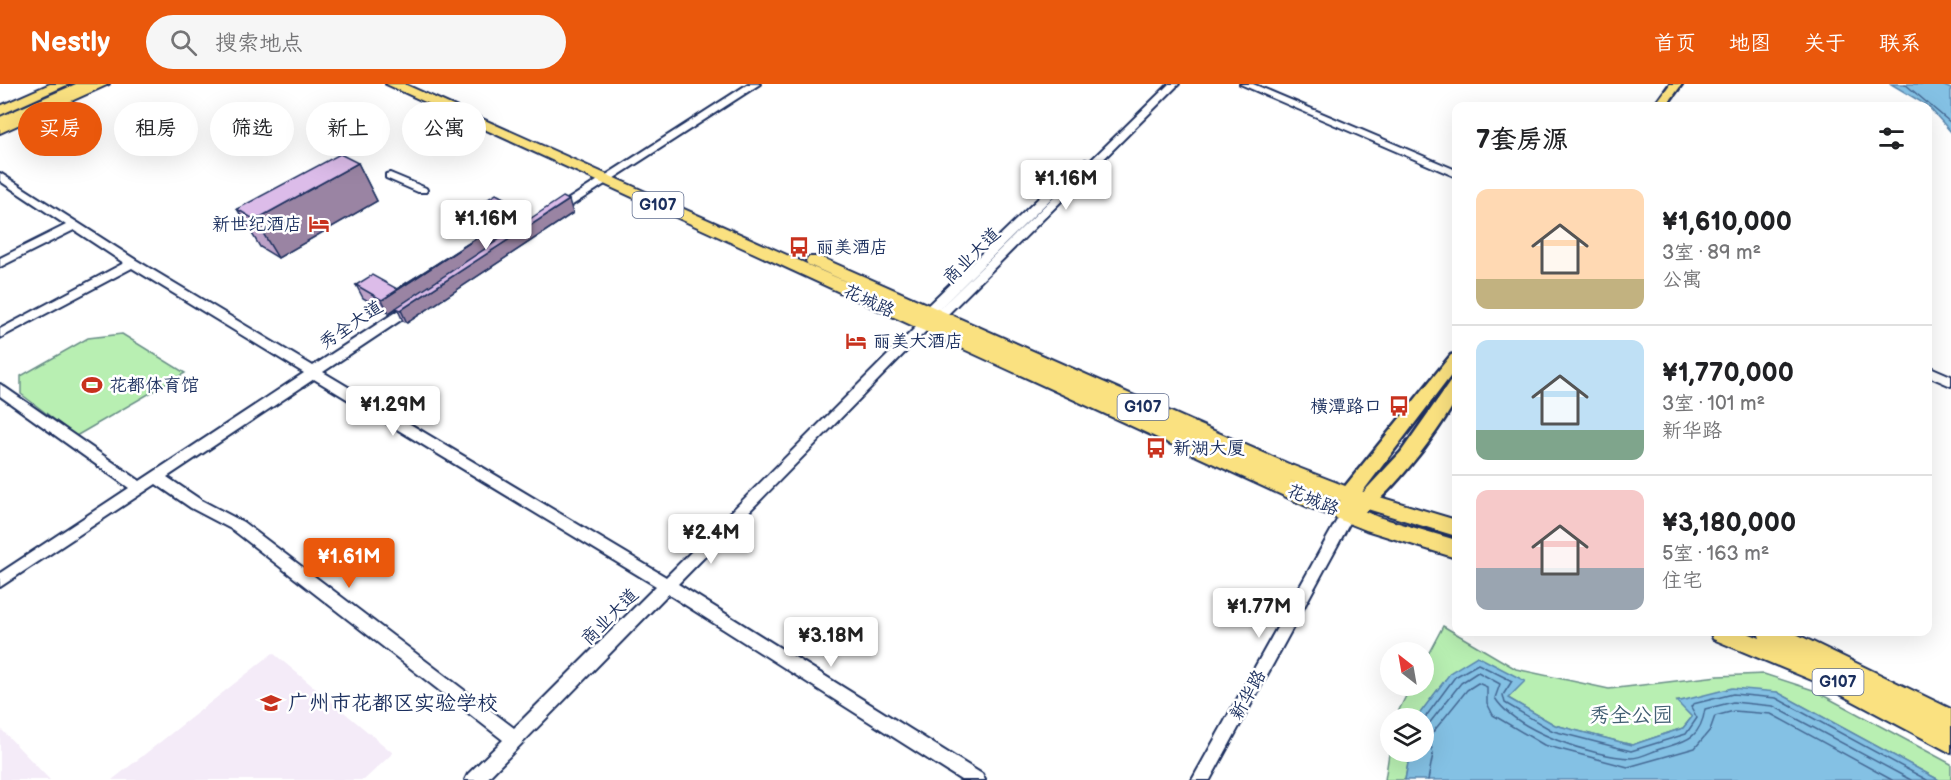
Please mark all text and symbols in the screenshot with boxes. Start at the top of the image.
search box [146,15,566,69]
text: Nestly [30,26,110,59]
icon: search [167,26,200,59]
text: 搜索地点 [215,30,303,57]
text: 首页 [1654,31,1696,56]
text: 地图 [1729,31,1771,56]
text: 关于 [1804,31,1846,56]
text: 联系 [1879,31,1921,56]
chip: 买房 [18,102,102,156]
chip: 租房 [114,102,198,156]
chip: 筛选 [210,102,294,156]
chip: 新上 [306,102,390,156]
chip: 公寓 [402,102,486,156]
icon: filters [1875,122,1908,155]
text: 7套房源 [1476,125,1568,156]
pin: ¥1.16M [1017,160,1115,211]
text: ¥1.16M [1035,167,1097,191]
road number: G107 [632,192,684,218]
pin: ¥1.16M [437,200,535,251]
text: ¥1.16M [455,207,517,231]
text: ¥1,610,000 [1662,207,1792,238]
hotel icon: 新世纪酒店 [307,212,331,236]
icon: home [1524,213,1596,285]
place label: 新世纪酒店 [212,214,302,235]
street label: 商业大道 [939,223,1005,289]
bus stop icon: 丽美酒店 [787,235,811,259]
place label: 丽美酒店 [816,237,888,258]
text: 3室 · 89 m² [1662,241,1761,265]
text: 公寓 [1662,268,1702,292]
street label: 花城路 [840,280,898,322]
street label: 秀全大道 [315,296,387,354]
hotel icon: 丽美大酒店 [844,329,868,353]
place label: 丽美大酒店 [873,331,963,352]
text: ¥1,770,000 [1662,358,1794,389]
icon: home [1524,364,1596,436]
sports icon: 花都体育馆 [80,373,104,397]
place label: 花都体育馆 [109,375,199,396]
pin: ¥1.29M [344,386,442,437]
text: 3室 · 101 m² [1662,392,1765,416]
text: ¥1.29M [360,393,426,417]
road number: G107 [1118,394,1168,420]
bus stop icon: 横潭路口 [1387,394,1411,418]
place label: 横潭路口 [1310,396,1382,417]
text: 新华路 [1662,419,1722,443]
bus stop icon: 新湖大厦 [1144,436,1168,460]
place label: 新湖大厦 [1173,438,1245,459]
street label: 花城路 [1284,480,1342,520]
text: ¥3,180,000 [1662,508,1796,539]
pin: ¥2.4M [669,514,753,565]
icon: home [1524,514,1596,586]
text: ¥2.4M [682,521,740,545]
pin: ¥1.61M [300,538,398,589]
text: 5室 · 163 m² [1662,542,1769,566]
text: ¥1.61M [318,545,380,569]
text: 住宅 [1662,569,1702,593]
street label: 商业大道 [577,584,643,650]
pin: ¥1.77M [1210,588,1308,639]
text: ¥1.77M [1227,595,1291,619]
pin: ¥3.18M [782,617,880,668]
text: ¥3.18M [798,624,864,648]
north arrow [1380,642,1434,696]
map controls [1380,642,1434,762]
street label: 新华路 [1226,666,1270,724]
road number: G107 [1812,669,1864,695]
school or university icon: 广州市花都区实验学校 [259,691,283,715]
place label: 广州市花都区实验学校 [288,691,498,716]
park label: 秀全公园 [1589,703,1673,728]
button: layers [1380,708,1434,762]

